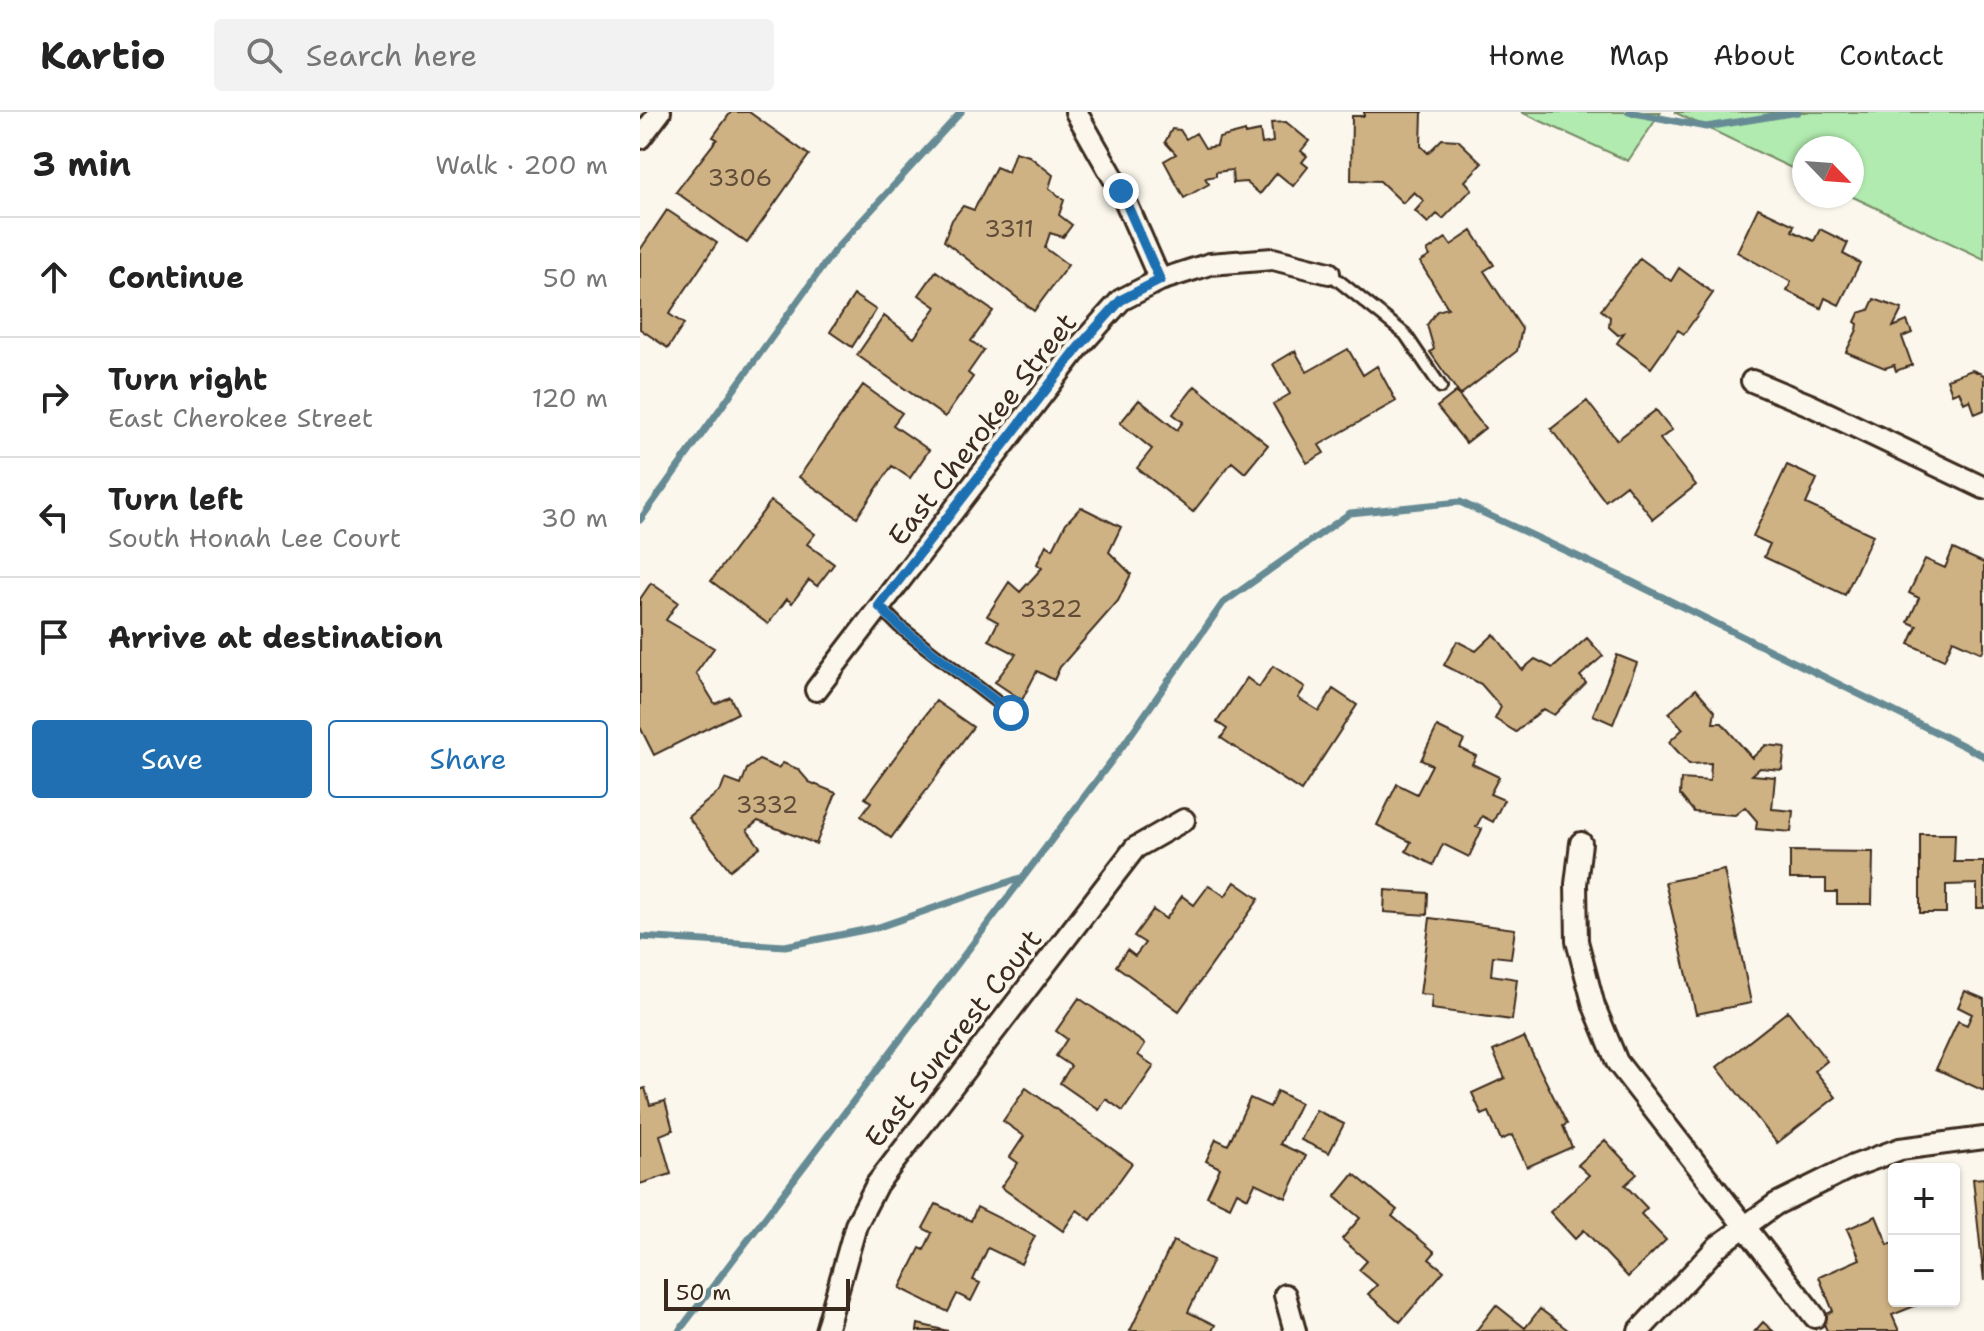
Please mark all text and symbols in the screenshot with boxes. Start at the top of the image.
search box [214,19,774,91]
text: Kartio [40,30,166,81]
icon: search [242,33,286,77]
text: Search here [306,35,477,76]
text: Home [1488,36,1565,74]
text: Map [1609,36,1669,74]
text: About [1713,36,1795,74]
text: Contact [1839,36,1944,74]
north arrow [1792,136,1864,208]
text: 3 min [32,141,131,187]
text: Walk · 200 m [435,147,608,182]
house number: 3306 [708,162,772,194]
route end [1103,173,1139,209]
house number: 3311 [984,213,1034,245]
icon: ahead [32,255,76,299]
text: Continue [108,257,244,298]
text: 50 m [543,260,608,295]
street label: East Cherokee Street [879,305,1085,553]
text: Turn right [108,359,267,400]
icon: right [32,375,76,419]
text: 120 m [532,380,608,415]
text: East Cherokee Street [108,400,373,435]
text: Turn left [108,479,243,520]
icon: left [32,495,76,539]
text: 30 m [541,500,608,535]
text: South Honah Lee Court [108,520,401,555]
house number: 3322 [1020,593,1082,625]
icon: arrive [32,615,76,659]
text: Arrive at destination [108,617,443,658]
route start [993,695,1029,731]
button: Save [32,720,312,798]
button: Share [328,720,608,798]
house number: 3332 [736,789,798,821]
street label: East Suncrest Court [856,921,1050,1155]
map controls [1888,1163,1960,1307]
button: + [1888,1163,1960,1235]
button: − [1888,1235,1960,1307]
scale bar [664,1275,850,1311]
text: 50 m [676,1278,731,1307]

